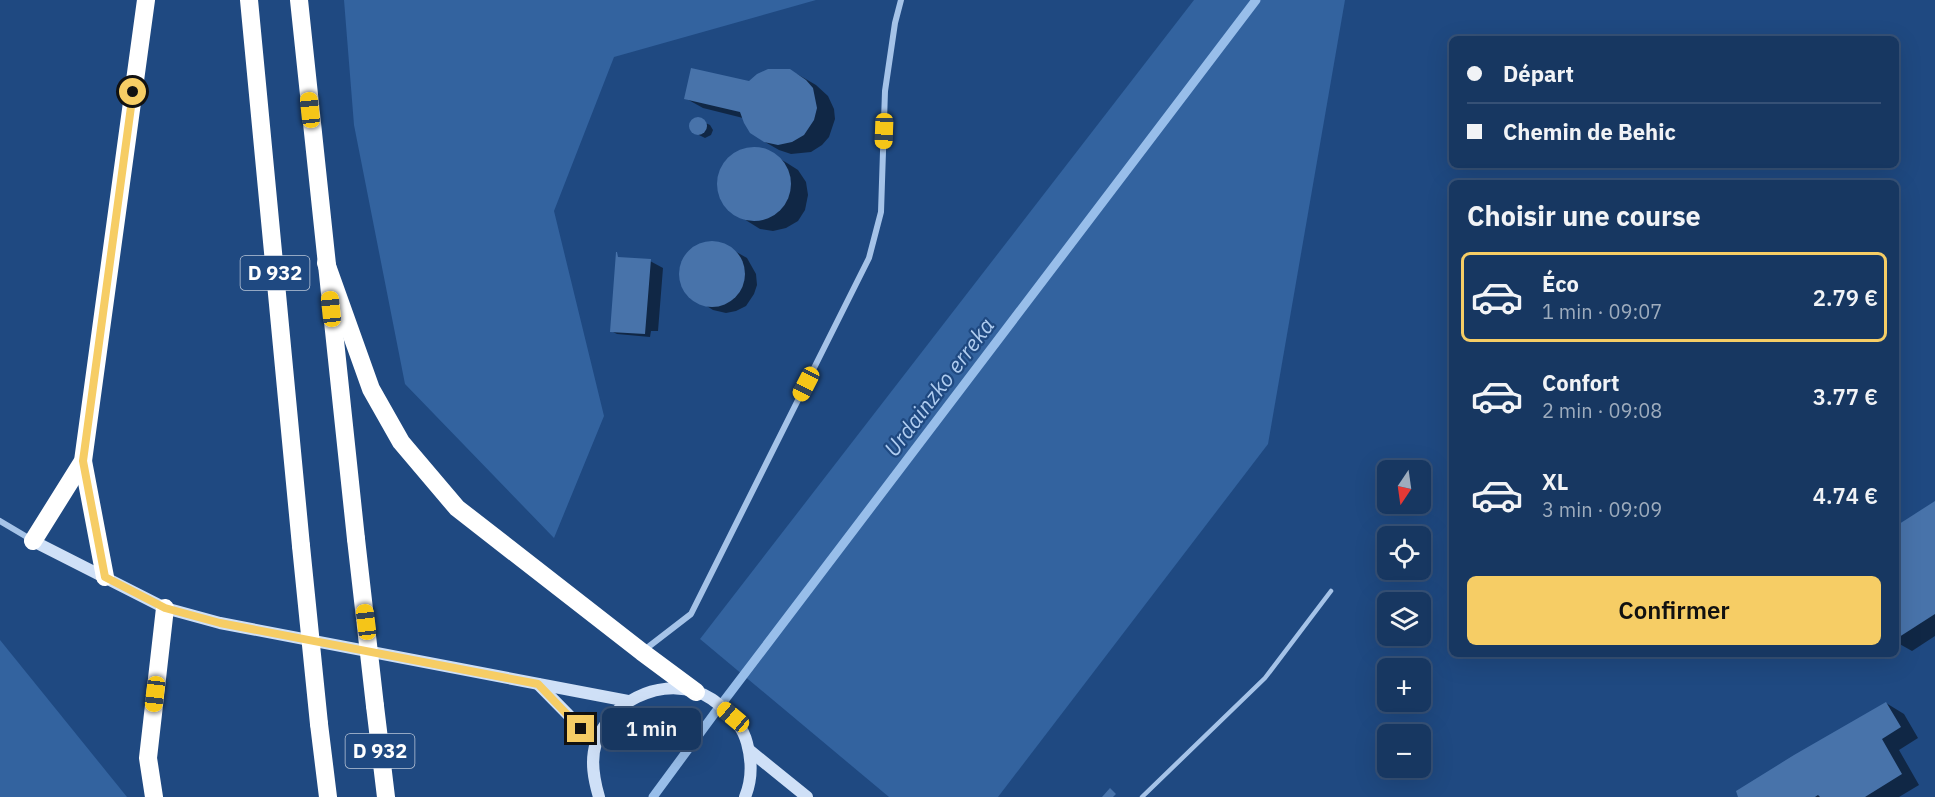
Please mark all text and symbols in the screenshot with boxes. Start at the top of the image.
text: Départ [1503,59,1574,88]
route start [119,78,146,105]
car [299,91,321,129]
car [874,113,894,149]
text: Chemin de Behic [1503,117,1676,146]
text: Choisir une course [1467,198,1701,233]
road number: D 932 [240,256,310,290]
text: Éco [1542,269,1579,298]
icon: car [1470,270,1524,324]
text: 2.79 € [1813,283,1878,312]
car [320,290,342,328]
text: 1 min · 09:07 [1542,298,1662,325]
water label: Urdainzko erreka [877,311,1000,462]
car [790,364,822,404]
text: Confort [1542,368,1620,397]
icon: car [1470,369,1524,423]
text: 3.77 € [1813,382,1878,411]
text: 2 min · 09:08 [1542,397,1662,424]
north arrow [1377,460,1431,514]
map controls [1377,460,1431,778]
text: XL [1542,467,1568,496]
icon: car [1470,468,1524,522]
text: 4.74 € [1813,481,1878,510]
text: 3 min · 09:09 [1542,496,1662,523]
button: locate [1377,526,1431,580]
button: Confirmer [1467,576,1881,645]
button: layers [1377,592,1431,646]
car [355,603,377,641]
button: + [1377,658,1431,712]
car [144,675,166,713]
car [713,699,753,735]
callout: 1 min [602,708,701,750]
route end [567,715,594,742]
text: 1 min [626,715,677,742]
button: − [1377,724,1431,778]
road number: D 932 [346,734,415,768]

